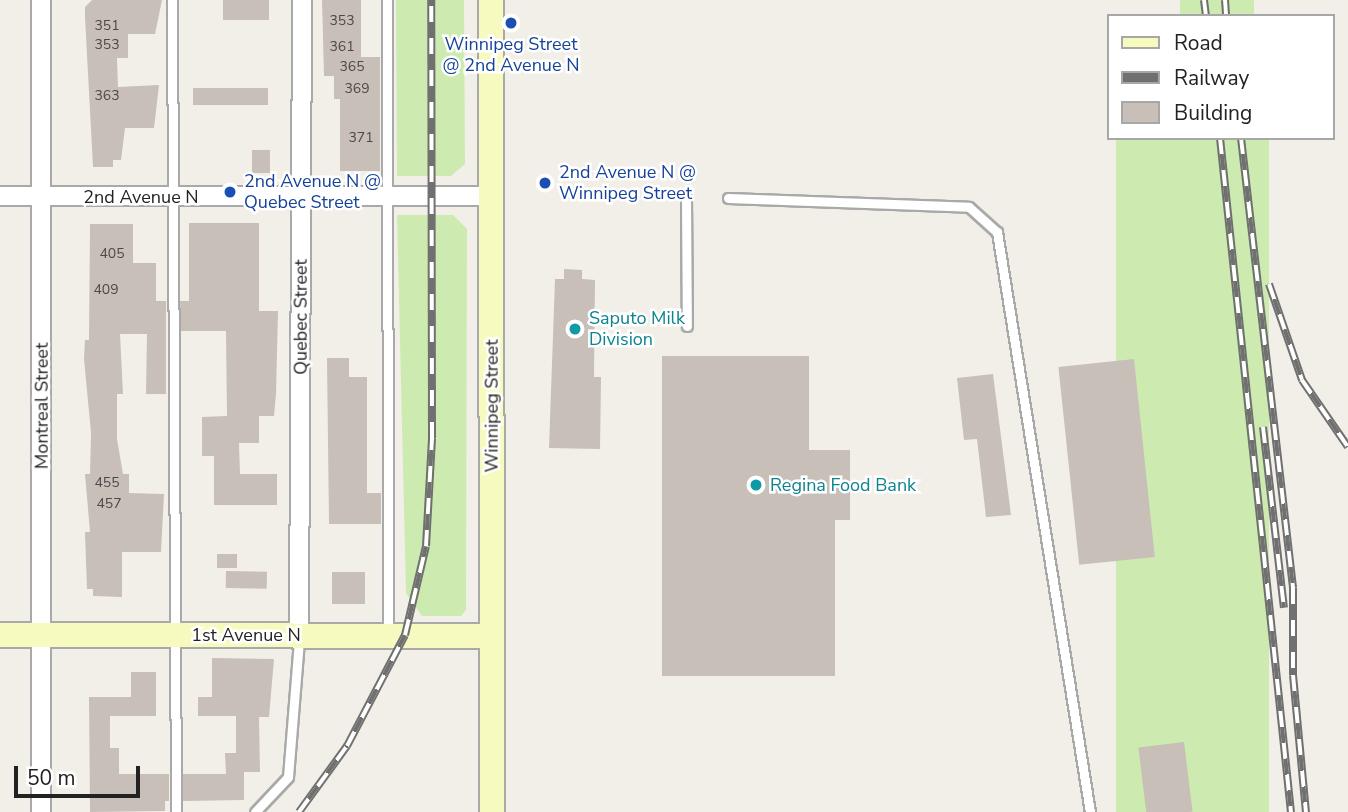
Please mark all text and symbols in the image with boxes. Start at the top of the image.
house number: 353 [329,13,355,29]
legend [1106,14,1334,140]
marker: Winnipeg Street @ 2nd Avenue N [503,15,519,31]
house number: 351 [94,18,120,34]
text: Road [1174,29,1223,57]
place label: Winnipeg Street @ 2nd Avenue N [442,34,580,76]
house number: 353 [94,37,120,53]
house number: 361 [329,39,355,55]
house number: 365 [339,59,365,75]
text: Railway [1174,64,1249,92]
house number: 369 [344,81,370,97]
house number: 363 [94,88,120,104]
text: Building [1174,99,1252,127]
house number: 371 [348,130,374,146]
place label: 2nd Avenue N @ Winnipeg Street [559,162,696,204]
place label: 2nd Avenue N @ Quebec Street [244,171,381,214]
marker: 2nd Avenue N @ Winnipeg Street [537,175,553,191]
marker: 2nd Avenue N @ Quebec Street [222,184,238,200]
street label: 2nd Avenue N [83,186,199,208]
house number: 405 [99,246,125,262]
street label: Quebec Street [290,259,312,375]
house number: 409 [93,282,119,298]
place label: Saputo Milk Division [589,308,685,350]
marker: Saputo Milk Division [567,321,583,337]
street label: Winnipeg Street [481,340,503,472]
street label: Montreal Street [31,343,53,469]
place label: Regina Food Bank [770,474,916,496]
house number: 455 [94,475,120,491]
marker: Regina Food Bank [748,477,764,493]
house number: 457 [96,496,122,512]
street label: 1st Avenue N [191,624,301,646]
scale bar [18,752,144,796]
text: 50 m [27,764,76,792]

